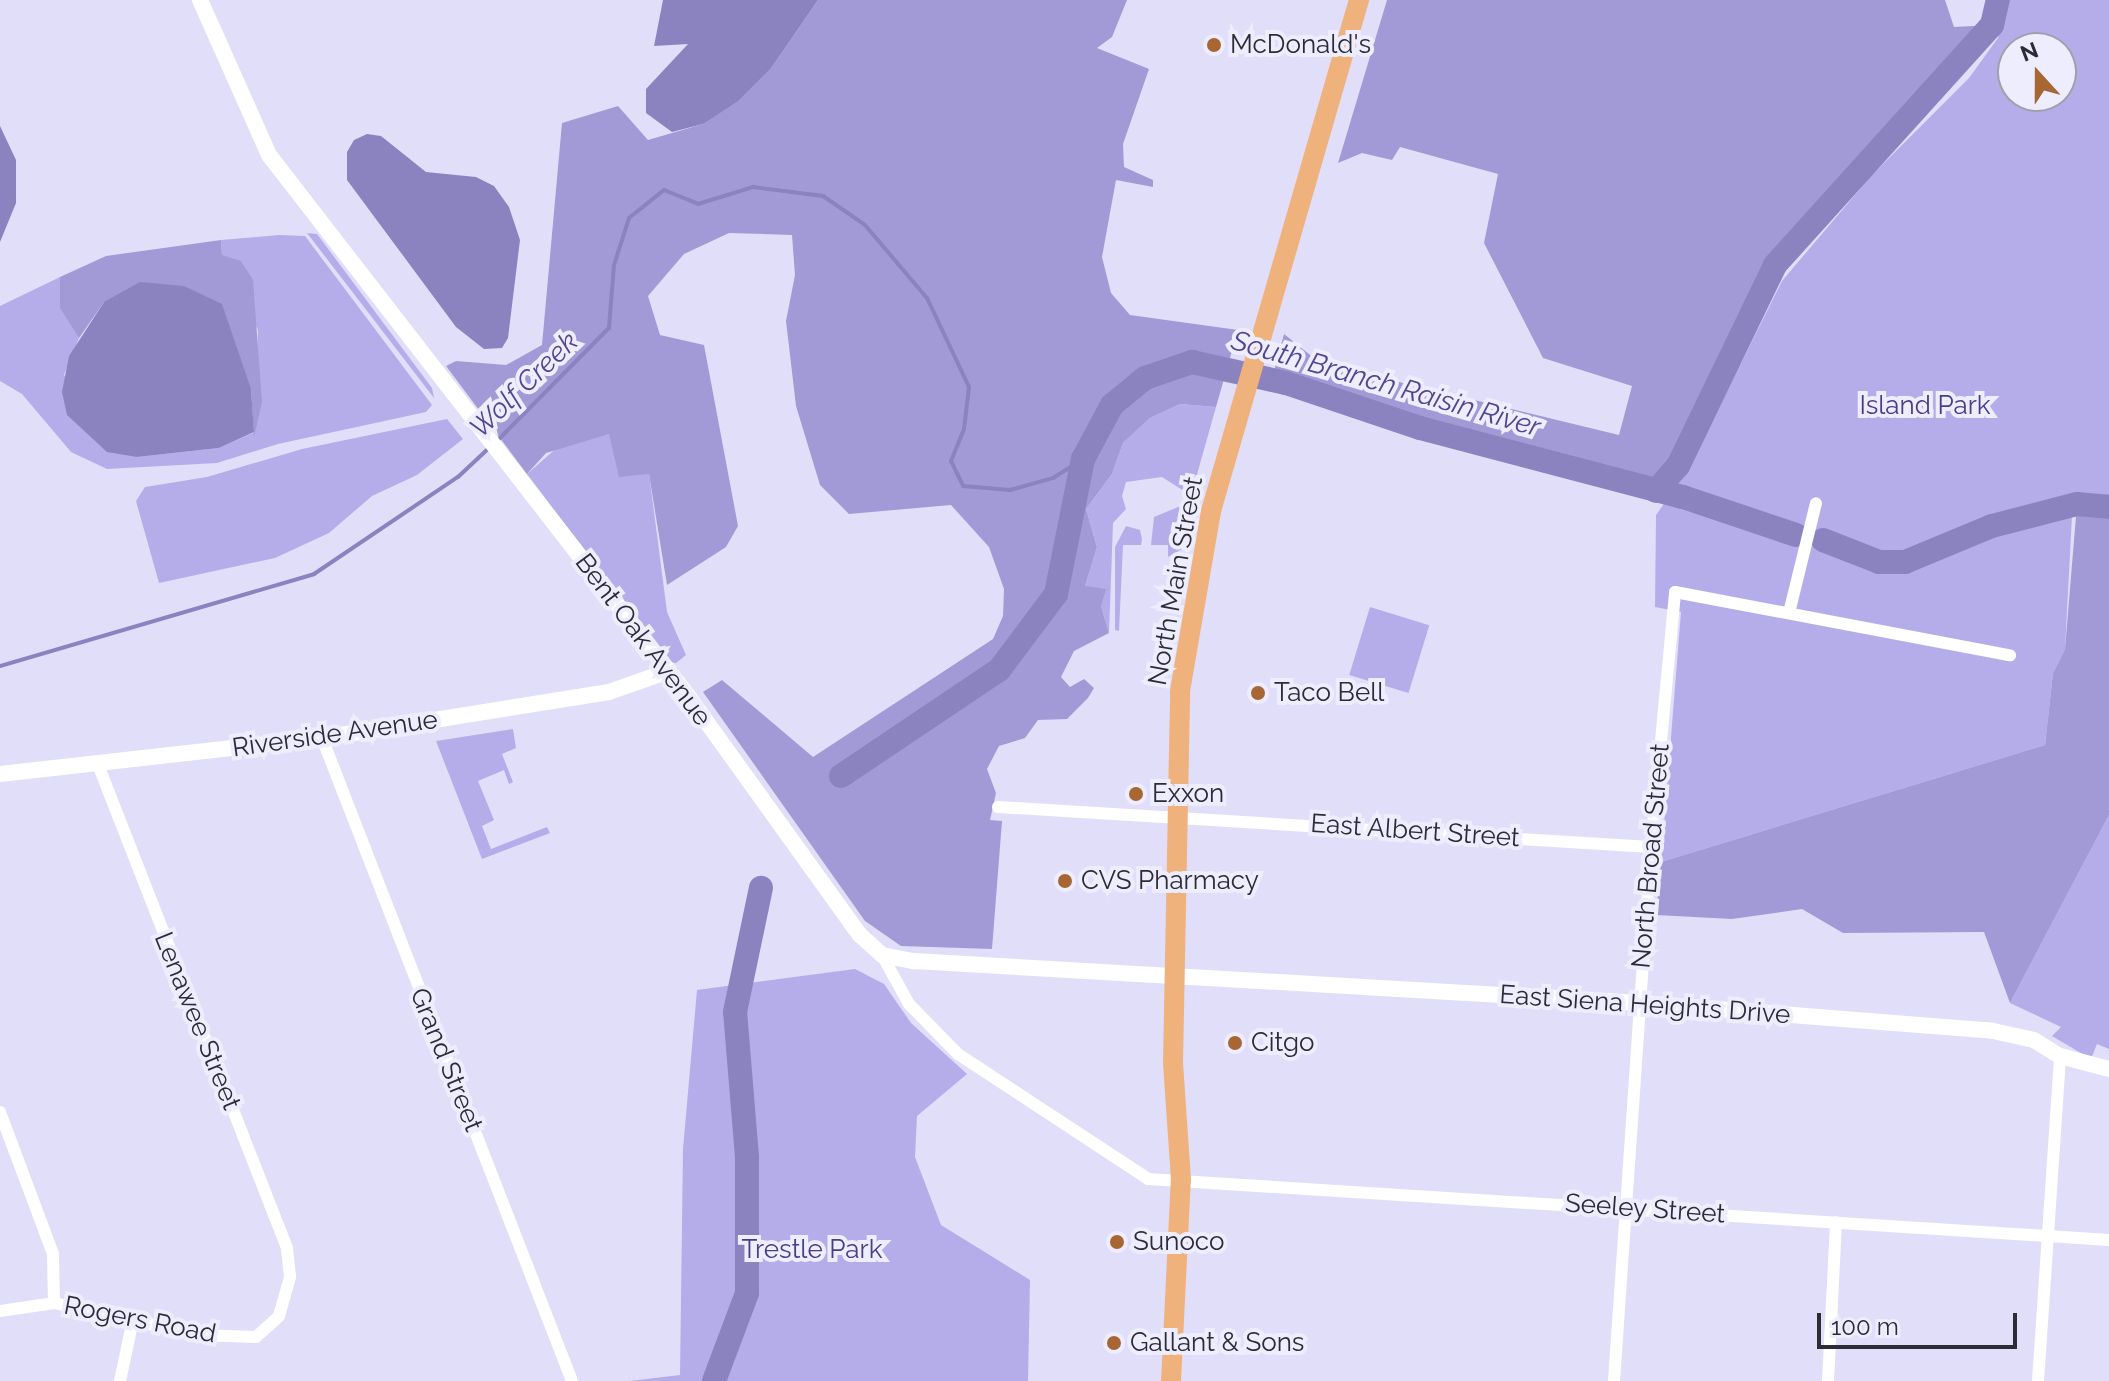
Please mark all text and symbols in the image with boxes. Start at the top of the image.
place label: McDonald's [1230,29,1371,61]
north arrow [1997,32,2077,112]
marker: McDonald's [1205,36,1223,54]
text: N [2017,36,2042,67]
water label: South Branch Raisin River [1228,324,1544,444]
water label: Wolf Creek [463,325,585,445]
park label: Island Park [1859,390,1991,422]
street label: North Main Street [1142,474,1210,688]
street label: Bent Oak Avenue [568,547,718,733]
place label: Taco Bell [1274,677,1384,709]
marker: Taco Bell [1249,684,1267,702]
street label: Riverside Avenue [230,704,440,764]
street label: North Broad Street [1626,742,1676,970]
place label: Exxon [1152,778,1224,810]
marker: Exxon [1127,785,1145,803]
street label: East Albert Street [1309,808,1521,854]
place label: CVS Pharmacy [1081,865,1259,897]
marker: CVS Pharmacy [1056,872,1074,890]
street label: Lenawee Street [147,928,247,1114]
street label: East Siena Heights Drive [1499,979,1791,1031]
street label: Grand Street [403,984,489,1136]
place label: Citgo [1251,1027,1315,1059]
marker: Citgo [1226,1034,1244,1052]
street label: Seeley Street [1564,1188,1726,1230]
place label: Sunoco [1133,1226,1224,1258]
marker: Sunoco [1108,1233,1126,1251]
park label: Trestle Park [742,1234,882,1266]
street label: Rogers Road [61,1290,219,1350]
scale bar [1821,1297,2021,1347]
text: 100 m [1831,1312,1899,1341]
place label: Gallant & Sons [1130,1327,1304,1359]
marker: Gallant & Sons [1105,1334,1123,1352]

